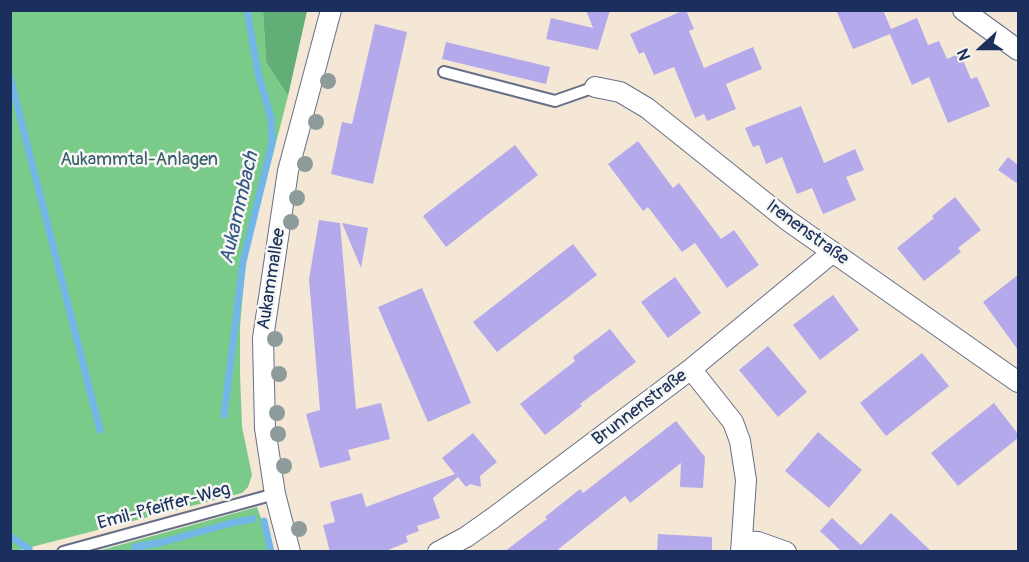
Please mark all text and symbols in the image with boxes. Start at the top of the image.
north arrow [951,18,1011,78]
text: N [953,46,975,63]
park label: Aukammtal-Anlagen [60,149,218,171]
water label: Aukammbach [215,150,265,266]
street label: Irenenstraße [761,196,853,270]
street label: Aukammallee [253,227,291,331]
street label: Brunnenstraße [588,365,692,451]
street label: Emil-Pfeiffer-Weg [95,479,233,535]

